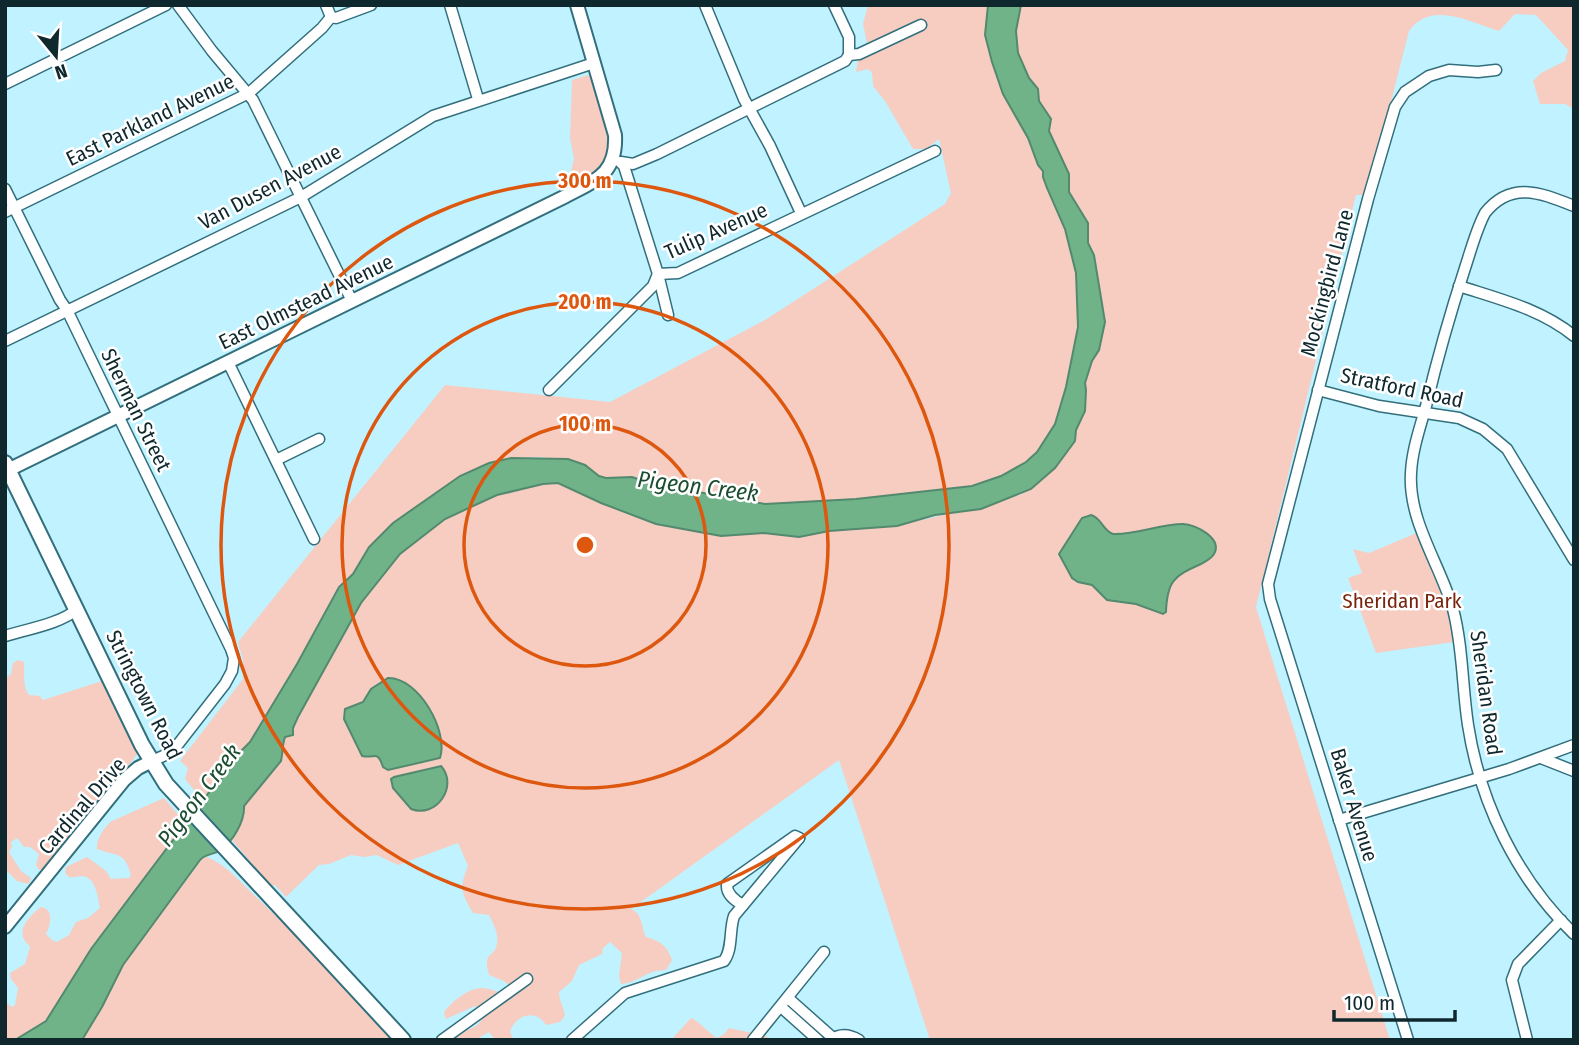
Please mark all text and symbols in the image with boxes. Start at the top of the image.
north arrow [21,21,91,91]
text: N [52,59,70,84]
street label: East Parkland Avenue [62,68,238,172]
street label: Van Dusen Avenue [194,138,346,236]
text: 300 m [557,168,612,194]
street label: Tulip Avenue [661,197,771,265]
street label: Mockingbird Lane [1295,207,1359,359]
street label: East Olmstead Avenue [215,249,397,355]
text: 200 m [557,289,612,315]
street label: Sherman Street [95,344,177,476]
street label: Stratford Road [1338,362,1466,414]
text: 100 m [559,411,611,437]
water label: Pigeon Creek [636,465,760,507]
centre of rings [573,533,597,557]
park label: Sheridan Park [1342,588,1462,614]
street label: Stringtown Road [100,626,188,764]
street label: Sheridan Road [1464,629,1508,757]
water label: Pigeon Creek [151,738,247,852]
street label: Baker Avenue [1324,745,1384,865]
street label: Cardinal Drive [33,752,131,860]
scale bar [1334,978,1455,1022]
text: 100 m [1344,990,1395,1016]

